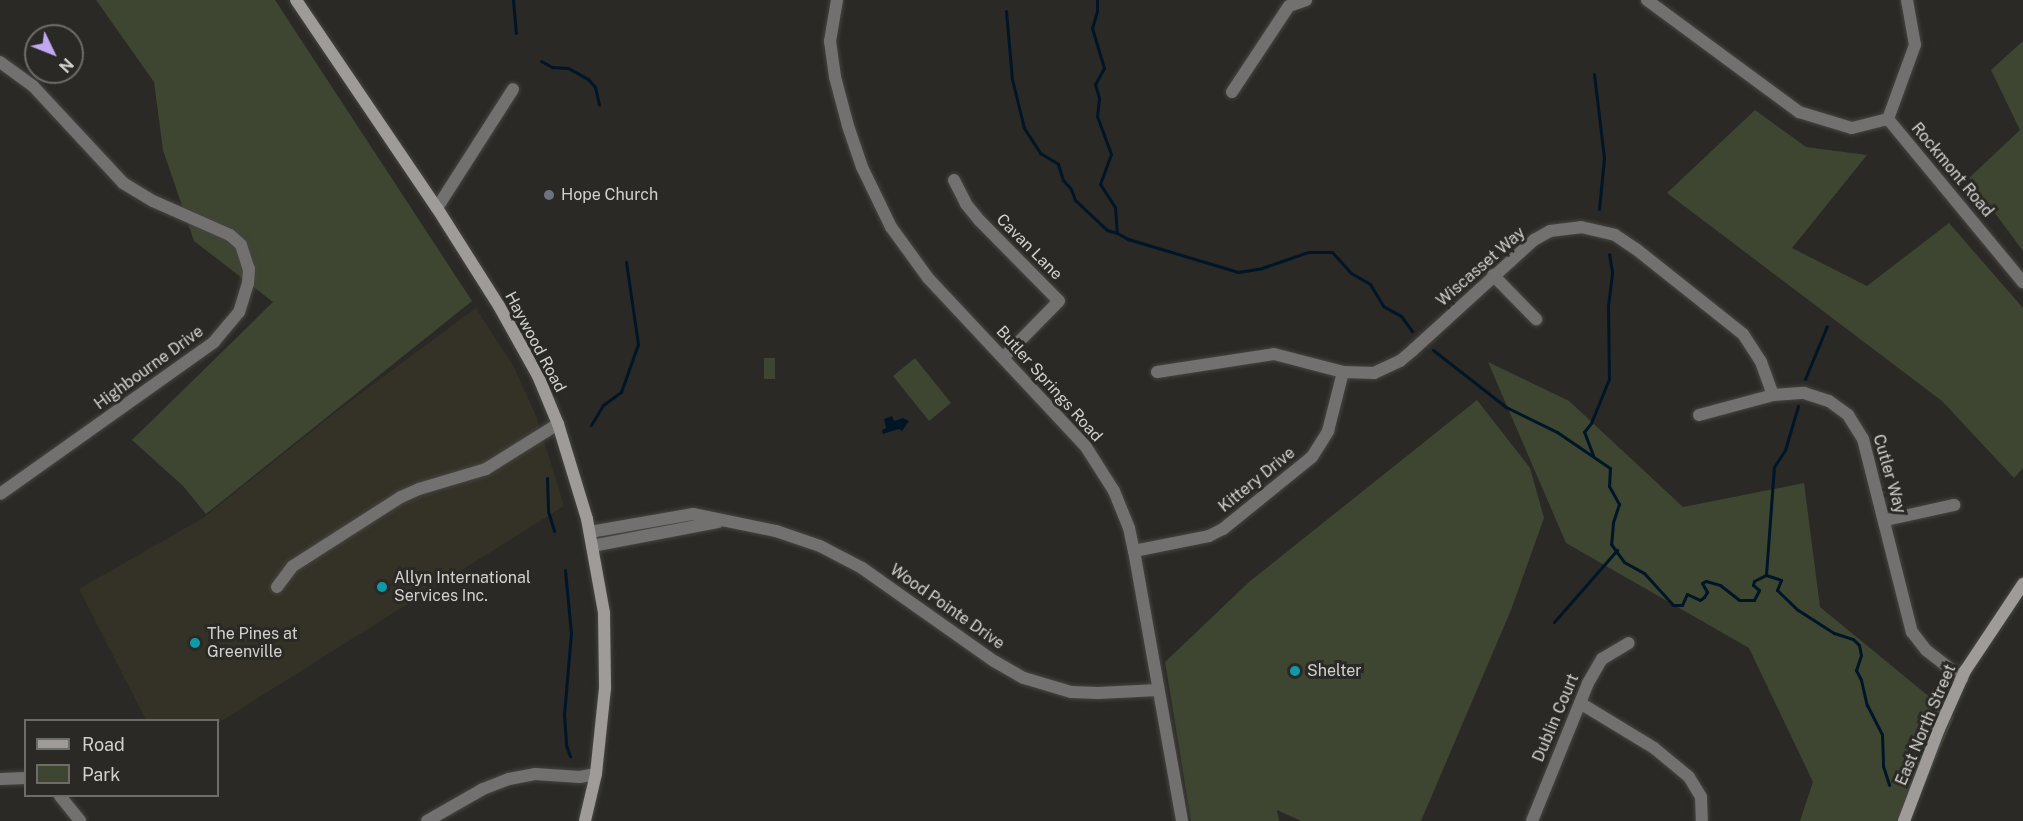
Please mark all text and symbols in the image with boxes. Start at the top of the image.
north arrow [24,24,84,84]
text: N [55,54,77,76]
street label: Rockmont Road [1907,119,1997,221]
place label: Hope Church [561,185,658,205]
marker: Hope Church [542,188,556,202]
street label: Cavan Lane [992,210,1066,284]
street label: Wiscasset Way [1433,223,1529,311]
street label: Haywood Road [500,288,570,396]
street label: Highbourne Drive [91,322,207,414]
street label: Butler Springs Road [992,322,1106,446]
street label: Cutler Way [1868,432,1910,516]
street label: Kittery Drive [1215,443,1299,517]
street label: Wood Pointe Drive [886,560,1008,654]
place label: Allyn International Services Inc. [394,568,531,606]
marker: Allyn International Services Inc. [375,580,389,594]
place label: The Pines at Greenville [207,624,298,662]
marker: The Pines at Greenville [188,636,202,650]
place label: Shelter [1307,661,1362,681]
street label: East North Street [1892,662,1960,788]
marker: Shelter [1288,664,1302,678]
street label: Dublin Court [1529,671,1583,765]
legend [24,719,219,797]
text: Road [82,734,125,755]
text: Park [82,764,120,785]

